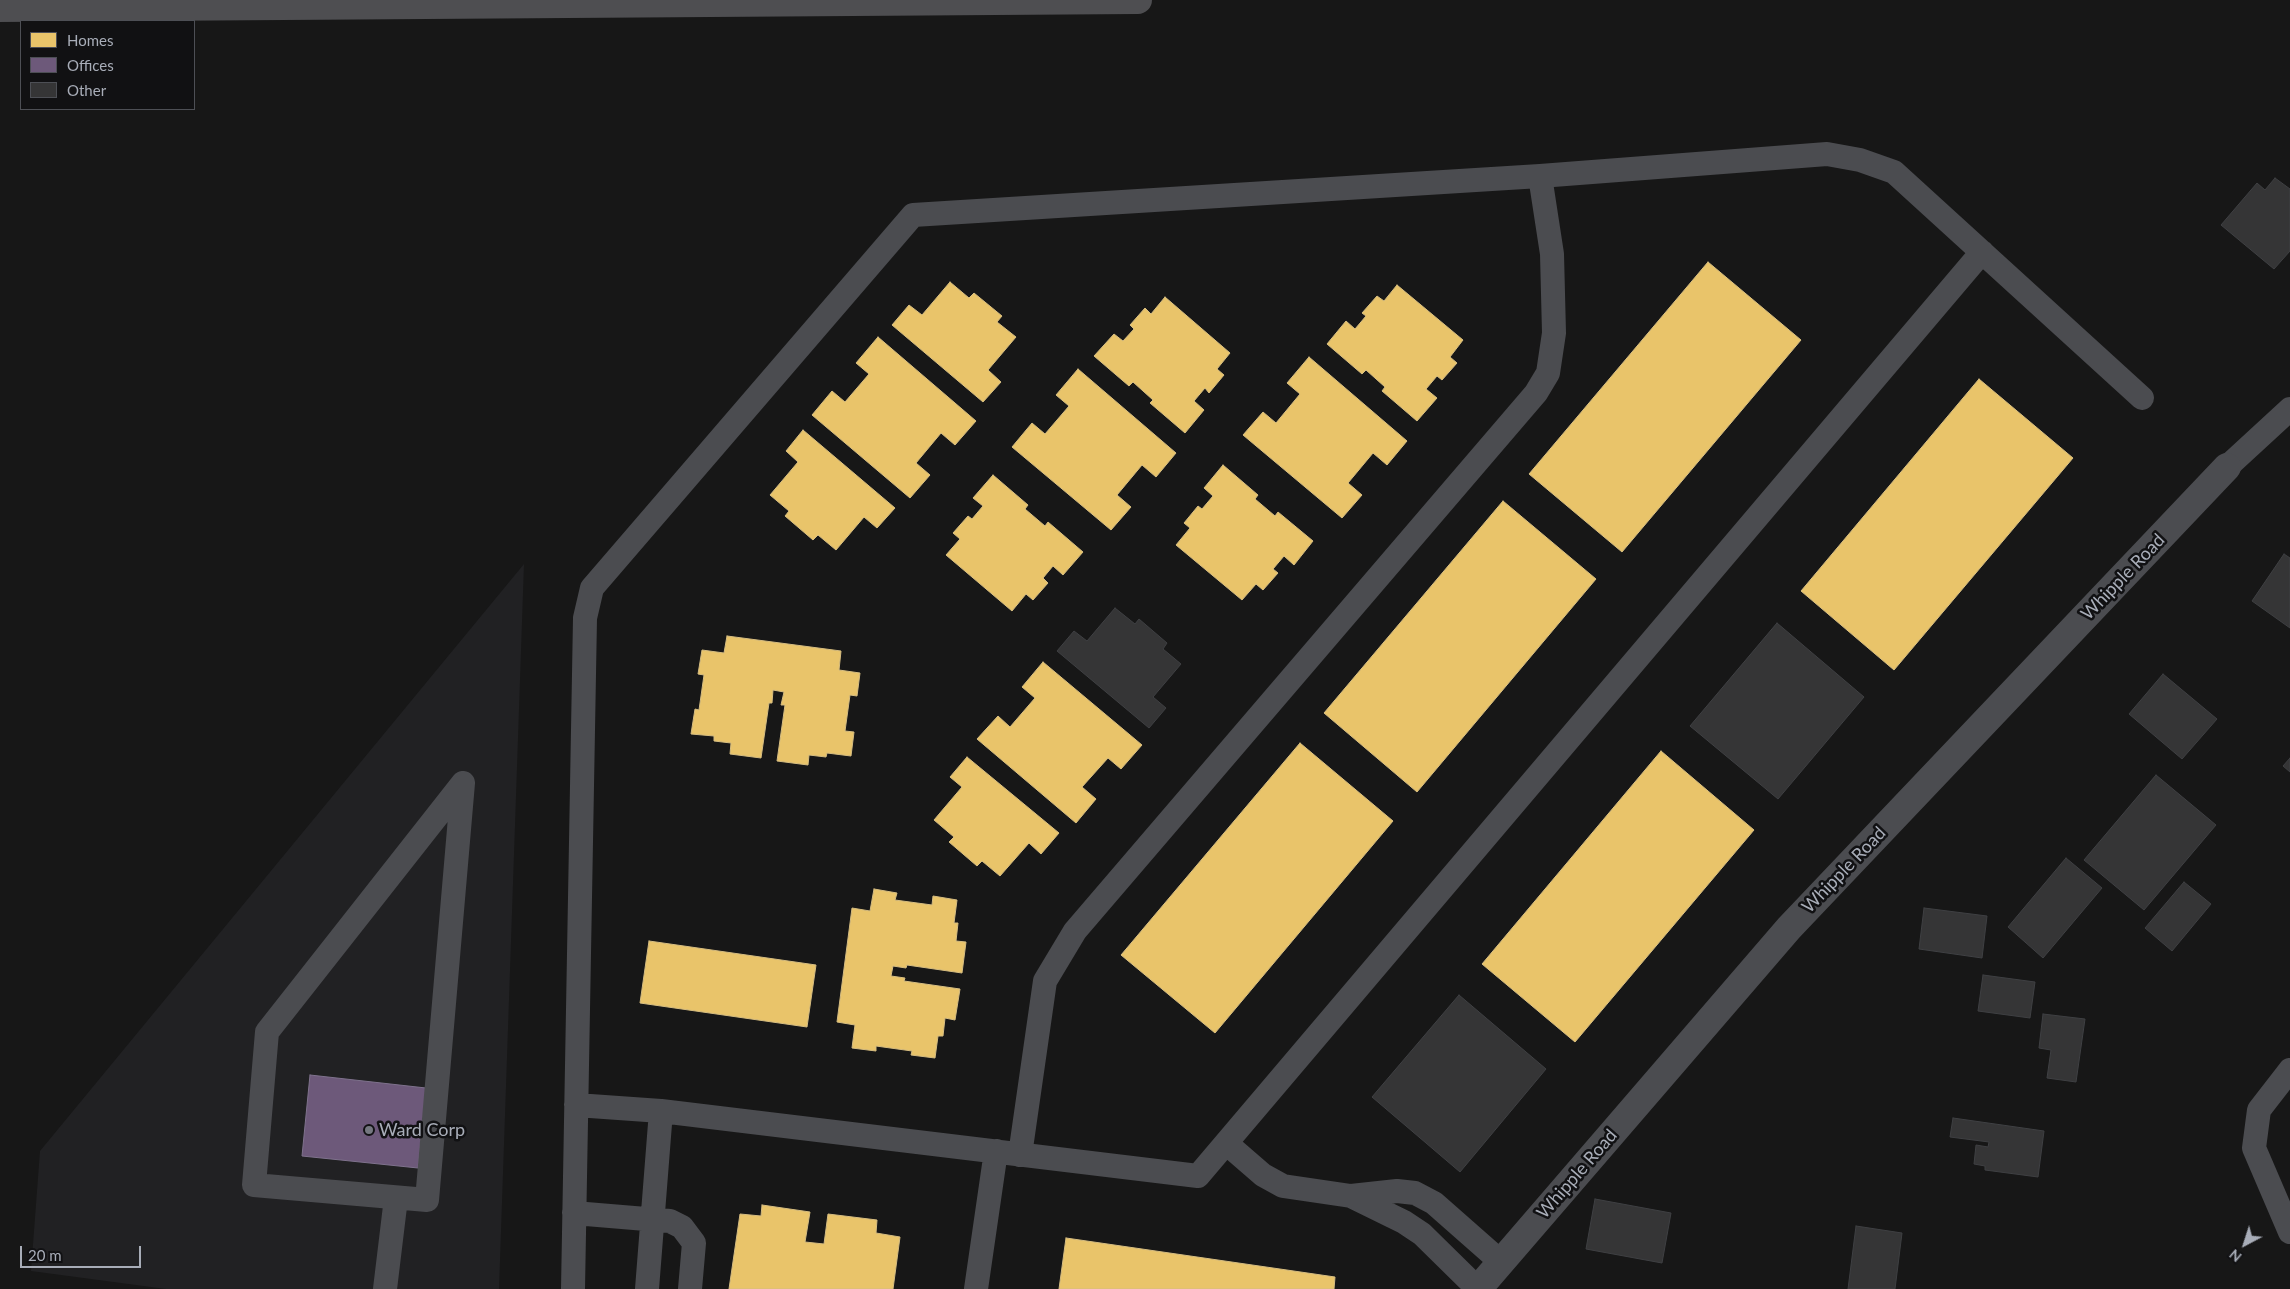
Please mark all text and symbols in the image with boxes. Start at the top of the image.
legend [20,20,195,110]
text: Homes [67,31,113,49]
text: Offices [67,56,114,74]
text: Other [67,81,106,99]
street label: Whipple Road [2077,529,2169,625]
street label: Whipple Road [1798,822,1890,918]
place label: Ward Corp [379,1119,465,1141]
marker: Ward Corp [363,1124,375,1136]
street label: Whipple Road [1532,1125,1622,1223]
north arrow [2220,1219,2270,1269]
scale bar [22,1236,144,1268]
text: 20 m [28,1246,62,1264]
text: N [2225,1246,2245,1266]

